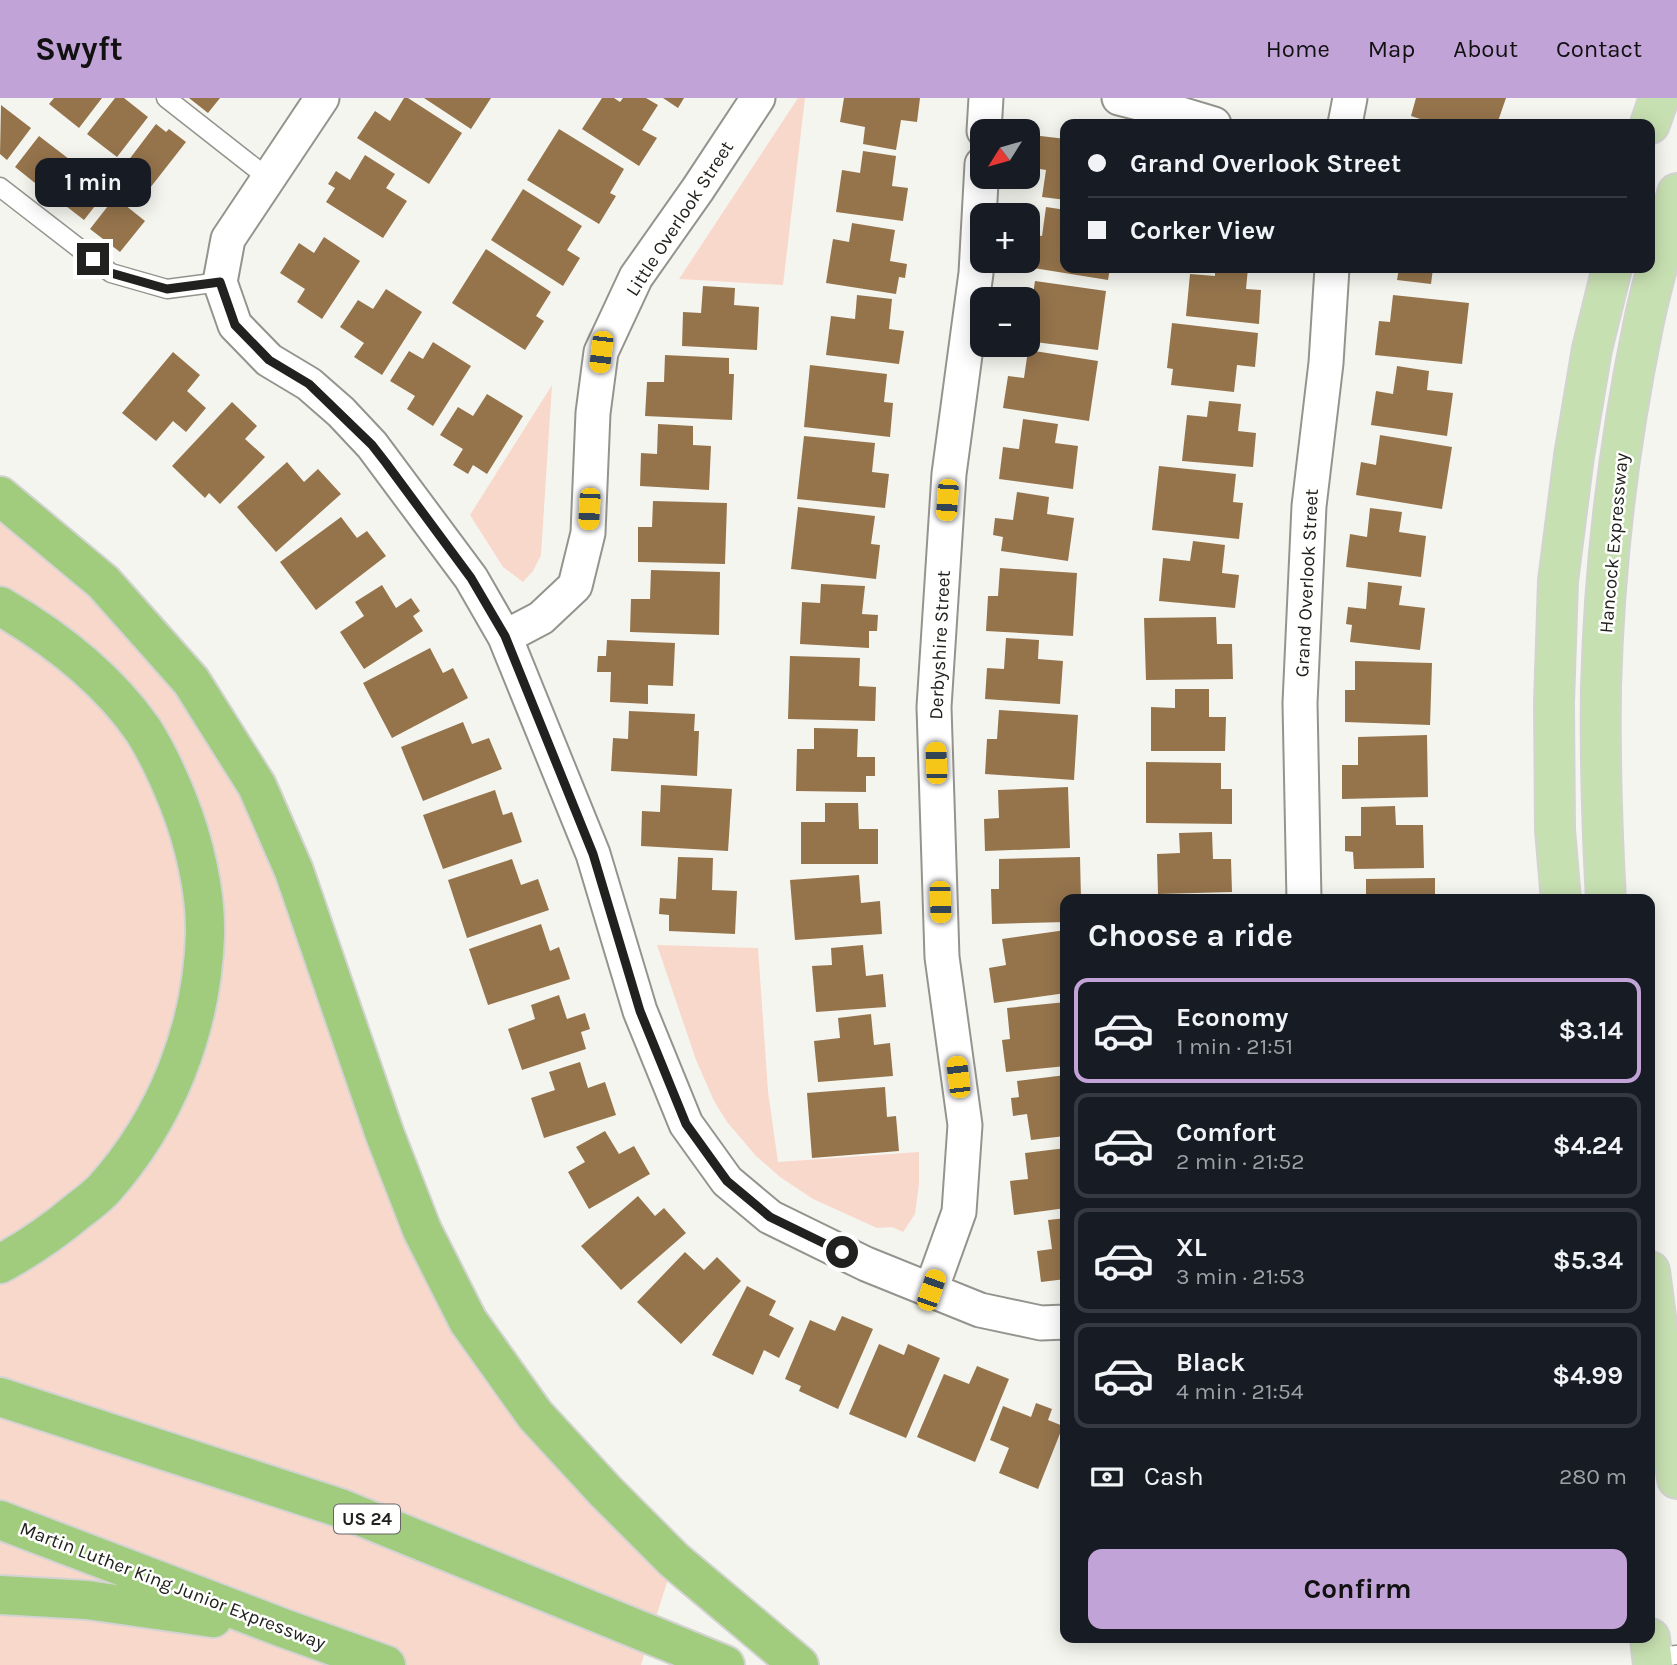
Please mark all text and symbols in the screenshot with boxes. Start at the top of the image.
text: Swyft [35,30,123,68]
text: Home [1266,35,1330,63]
text: Map [1368,35,1415,63]
text: About [1453,35,1518,63]
text: Contact [1556,35,1642,63]
north arrow [970,119,1040,189]
map controls [970,119,1040,357]
street label: Little Overlook Street [622,137,738,300]
text: Grand Overlook Street [1130,148,1401,179]
callout: 1 min [35,158,151,206]
text: 1 min [64,169,122,196]
button: + [970,203,1040,273]
text: Corker View [1130,215,1275,246]
route end [77,243,109,275]
button: − [970,287,1040,357]
car [589,330,614,374]
street label: Hancock Expressway [1595,452,1633,634]
car [936,478,959,522]
car [578,487,601,531]
street label: Grand Overlook Street [1291,488,1323,678]
street label: Derbyshire Street [925,570,955,720]
car [925,742,948,784]
car [929,881,952,923]
text: Choose a ride [1088,917,1293,954]
icon: car [1092,999,1155,1062]
text: Economy [1176,1002,1288,1033]
text: $3.14 [1559,1015,1623,1046]
text: 1 min · 21:51 [1176,1033,1293,1060]
car [946,1055,971,1099]
icon: car [1092,1114,1155,1177]
text: Comfort [1176,1117,1277,1148]
text: $4.24 [1553,1130,1623,1161]
text: 2 min · 21:52 [1176,1148,1305,1175]
icon: car [1092,1229,1155,1292]
text: XL [1176,1232,1207,1263]
route start [826,1236,858,1268]
text: $5.34 [1553,1245,1623,1276]
text: 3 min · 21:53 [1176,1263,1305,1290]
car [915,1267,948,1313]
icon: car [1092,1344,1155,1407]
text: Black [1176,1347,1245,1378]
text: $4.99 [1552,1360,1623,1391]
text: 4 min · 21:54 [1176,1378,1304,1405]
icon: cash [1088,1458,1126,1496]
text: Cash [1144,1461,1204,1492]
text: 280 m [1559,1463,1627,1490]
road number: US 24 [334,1504,400,1534]
street label: Martin Luther King Junior Expressway [17,1517,329,1655]
button: Confirm [1088,1549,1627,1629]

